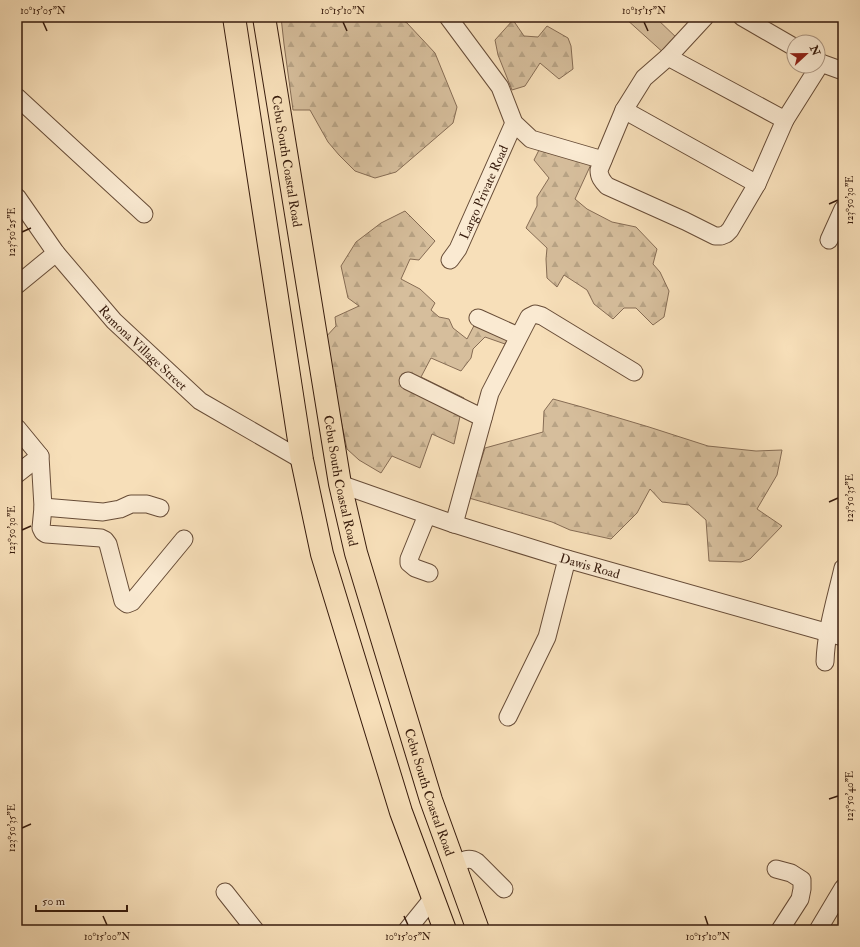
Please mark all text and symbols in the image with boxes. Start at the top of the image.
text: 10°15'05"N [20,5,66,17]
text: 10°15'10"N [321,5,365,17]
text: 10°15'15"N [622,5,666,17]
north arrow [786,34,826,74]
text: N [807,43,823,59]
street label: Cebu South Coastal Road [268,94,305,229]
street label: Largo Private Road [456,142,512,242]
text: 123°50'30"E [844,176,856,224]
text: 123°50'25"E [6,207,18,257]
street label: Ramona Village Street [95,302,190,394]
street label: Cebu South Coastal Road [320,414,361,548]
text: 123°50'35"E [844,474,856,522]
text: 123°50'30"E [6,506,18,554]
street label: Dawis Road [558,550,622,583]
street label: Cebu South Coastal Road [401,726,458,859]
text: 123°50'40"E [844,771,856,821]
text: 123°50'35"E [6,804,18,852]
scale bar [36,887,127,913]
text: 50 m [42,894,66,909]
text: 10°15'00"N [84,931,130,943]
text: 10°15'05"N [385,931,431,943]
text: 10°15'10"N [686,931,730,943]

